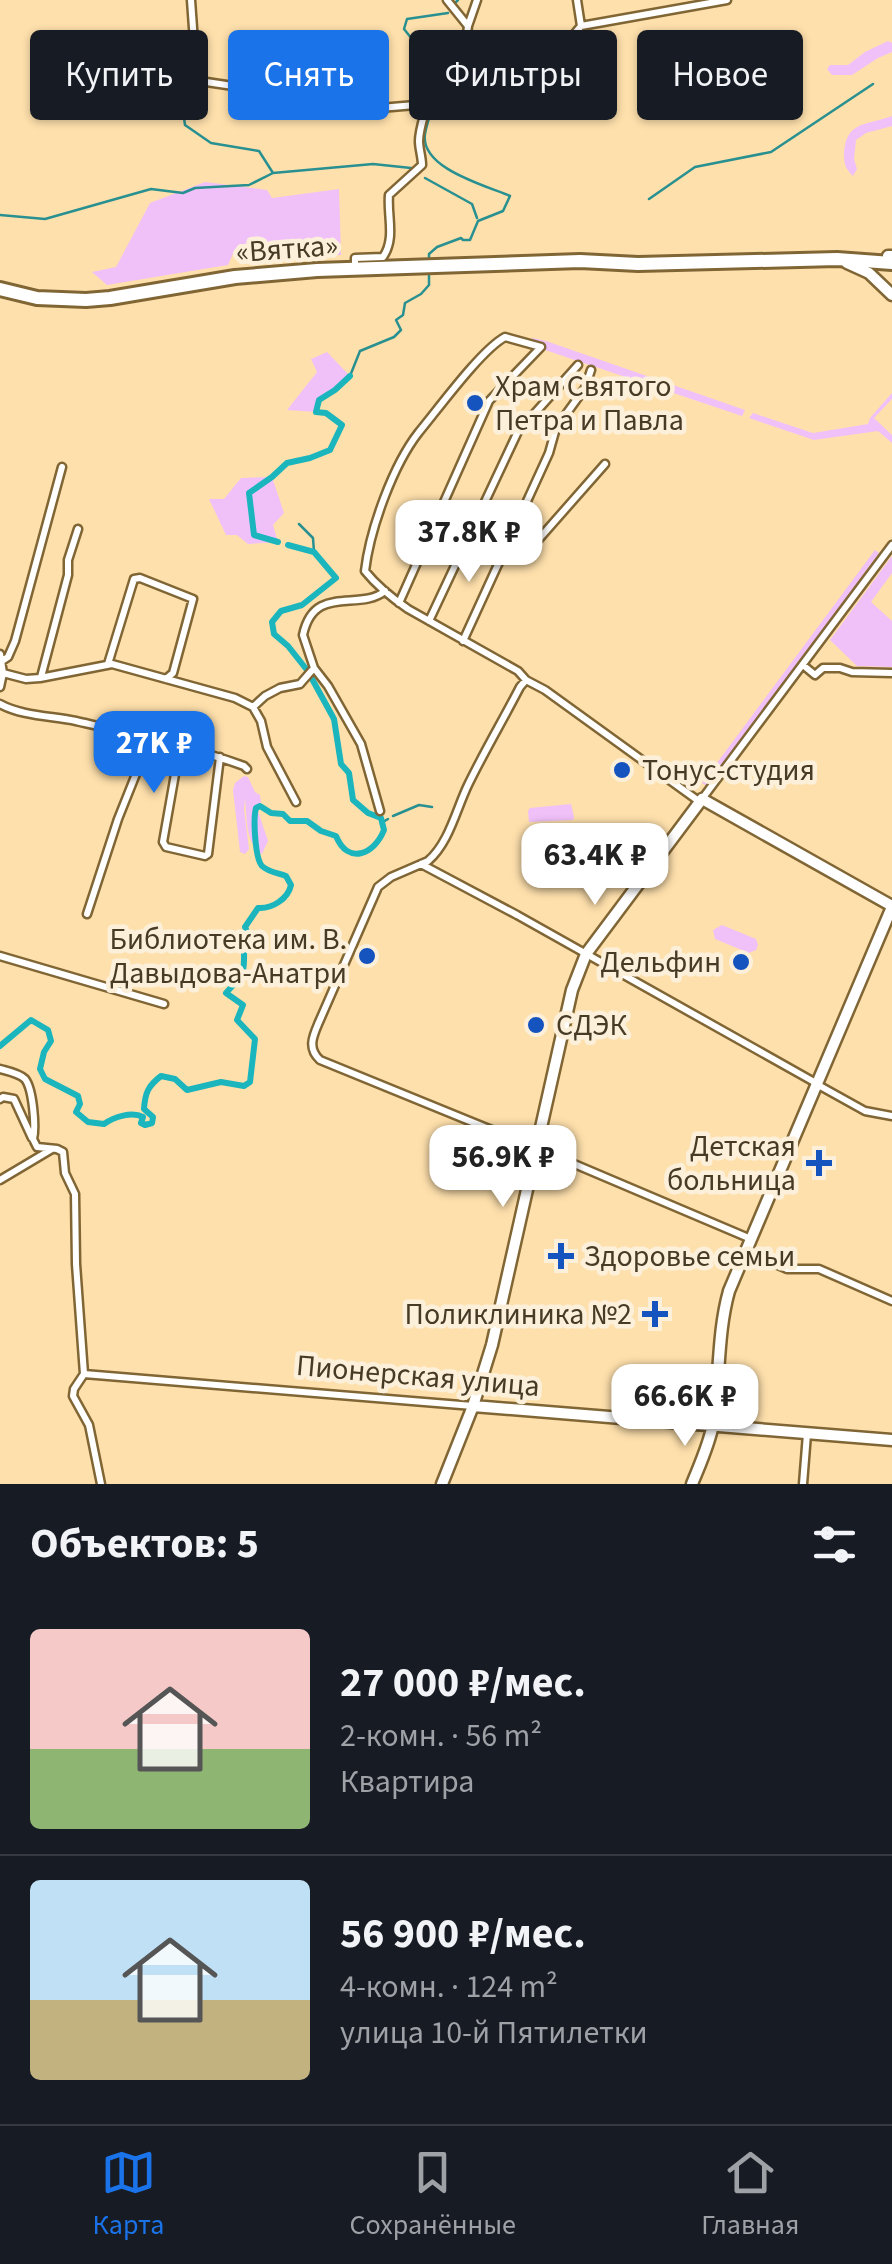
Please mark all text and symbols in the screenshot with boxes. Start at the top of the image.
chip: Купить [30,30,208,120]
chip: Снять [228,30,389,120]
chip: Фильтры [409,30,617,120]
chip: Новое [637,30,803,120]
street label: «Вятка» [235,224,339,274]
place label: Храм Святого Петра и Павла [495,365,684,442]
marker: Храм Святого Петра и Павла [464,392,486,414]
pin: 37.8K ₽ [377,500,561,585]
text: 37.8K ₽ [417,509,521,555]
pin: 27K ₽ [84,711,224,796]
text: 27K ₽ [116,720,192,766]
place label: Тонус-студия [642,749,815,792]
marker: Тонус-студия [611,759,633,781]
pin: 63.4K ₽ [503,823,687,908]
text: 63.4K ₽ [543,832,647,878]
place label: Библиотека им. В. Давыдова-Анатри [110,918,347,995]
place label: Дельфин [600,941,721,984]
marker: Библиотека им. В. Давыдова-Анатри [356,945,378,967]
marker: Дельфин [730,951,752,973]
place label: СДЭК [556,1004,627,1047]
marker: СДЭК [525,1014,547,1036]
pin: 56.9K ₽ [411,1125,595,1210]
place label: Детская больница [667,1125,796,1202]
text: 56.9K ₽ [451,1134,555,1180]
marker: Детская больница [806,1150,832,1176]
place label: Здоровье семьи [584,1235,795,1278]
marker: Здоровье семьи [548,1243,574,1269]
place label: Поликлиника №2 [405,1293,632,1336]
marker: Поликлиника №2 [642,1301,668,1327]
street label: Пионерская улица [294,1344,542,1408]
pin: 66.6K ₽ [593,1364,777,1449]
text: 66.6K ₽ [633,1373,737,1419]
text: Объектов: 5 [30,1514,259,1574]
icon: filters [807,1517,862,1572]
text: 27 000 ₽/мес. [340,1653,586,1713]
icon: home [110,1669,230,1789]
text: 2-комн. · 56 m² [340,1713,542,1759]
text: Квартира [340,1759,474,1805]
text: 56 900 ₽/мес. [340,1904,586,1964]
icon: home [110,1920,230,2040]
text: 4-комн. · 124 m² [340,1964,558,2010]
text: улица 10-й Пятилетки [340,2010,648,2056]
tab: Карта [93,2145,164,2245]
tab: Сохранённые [350,2145,516,2245]
tab: Главная [701,2145,799,2245]

